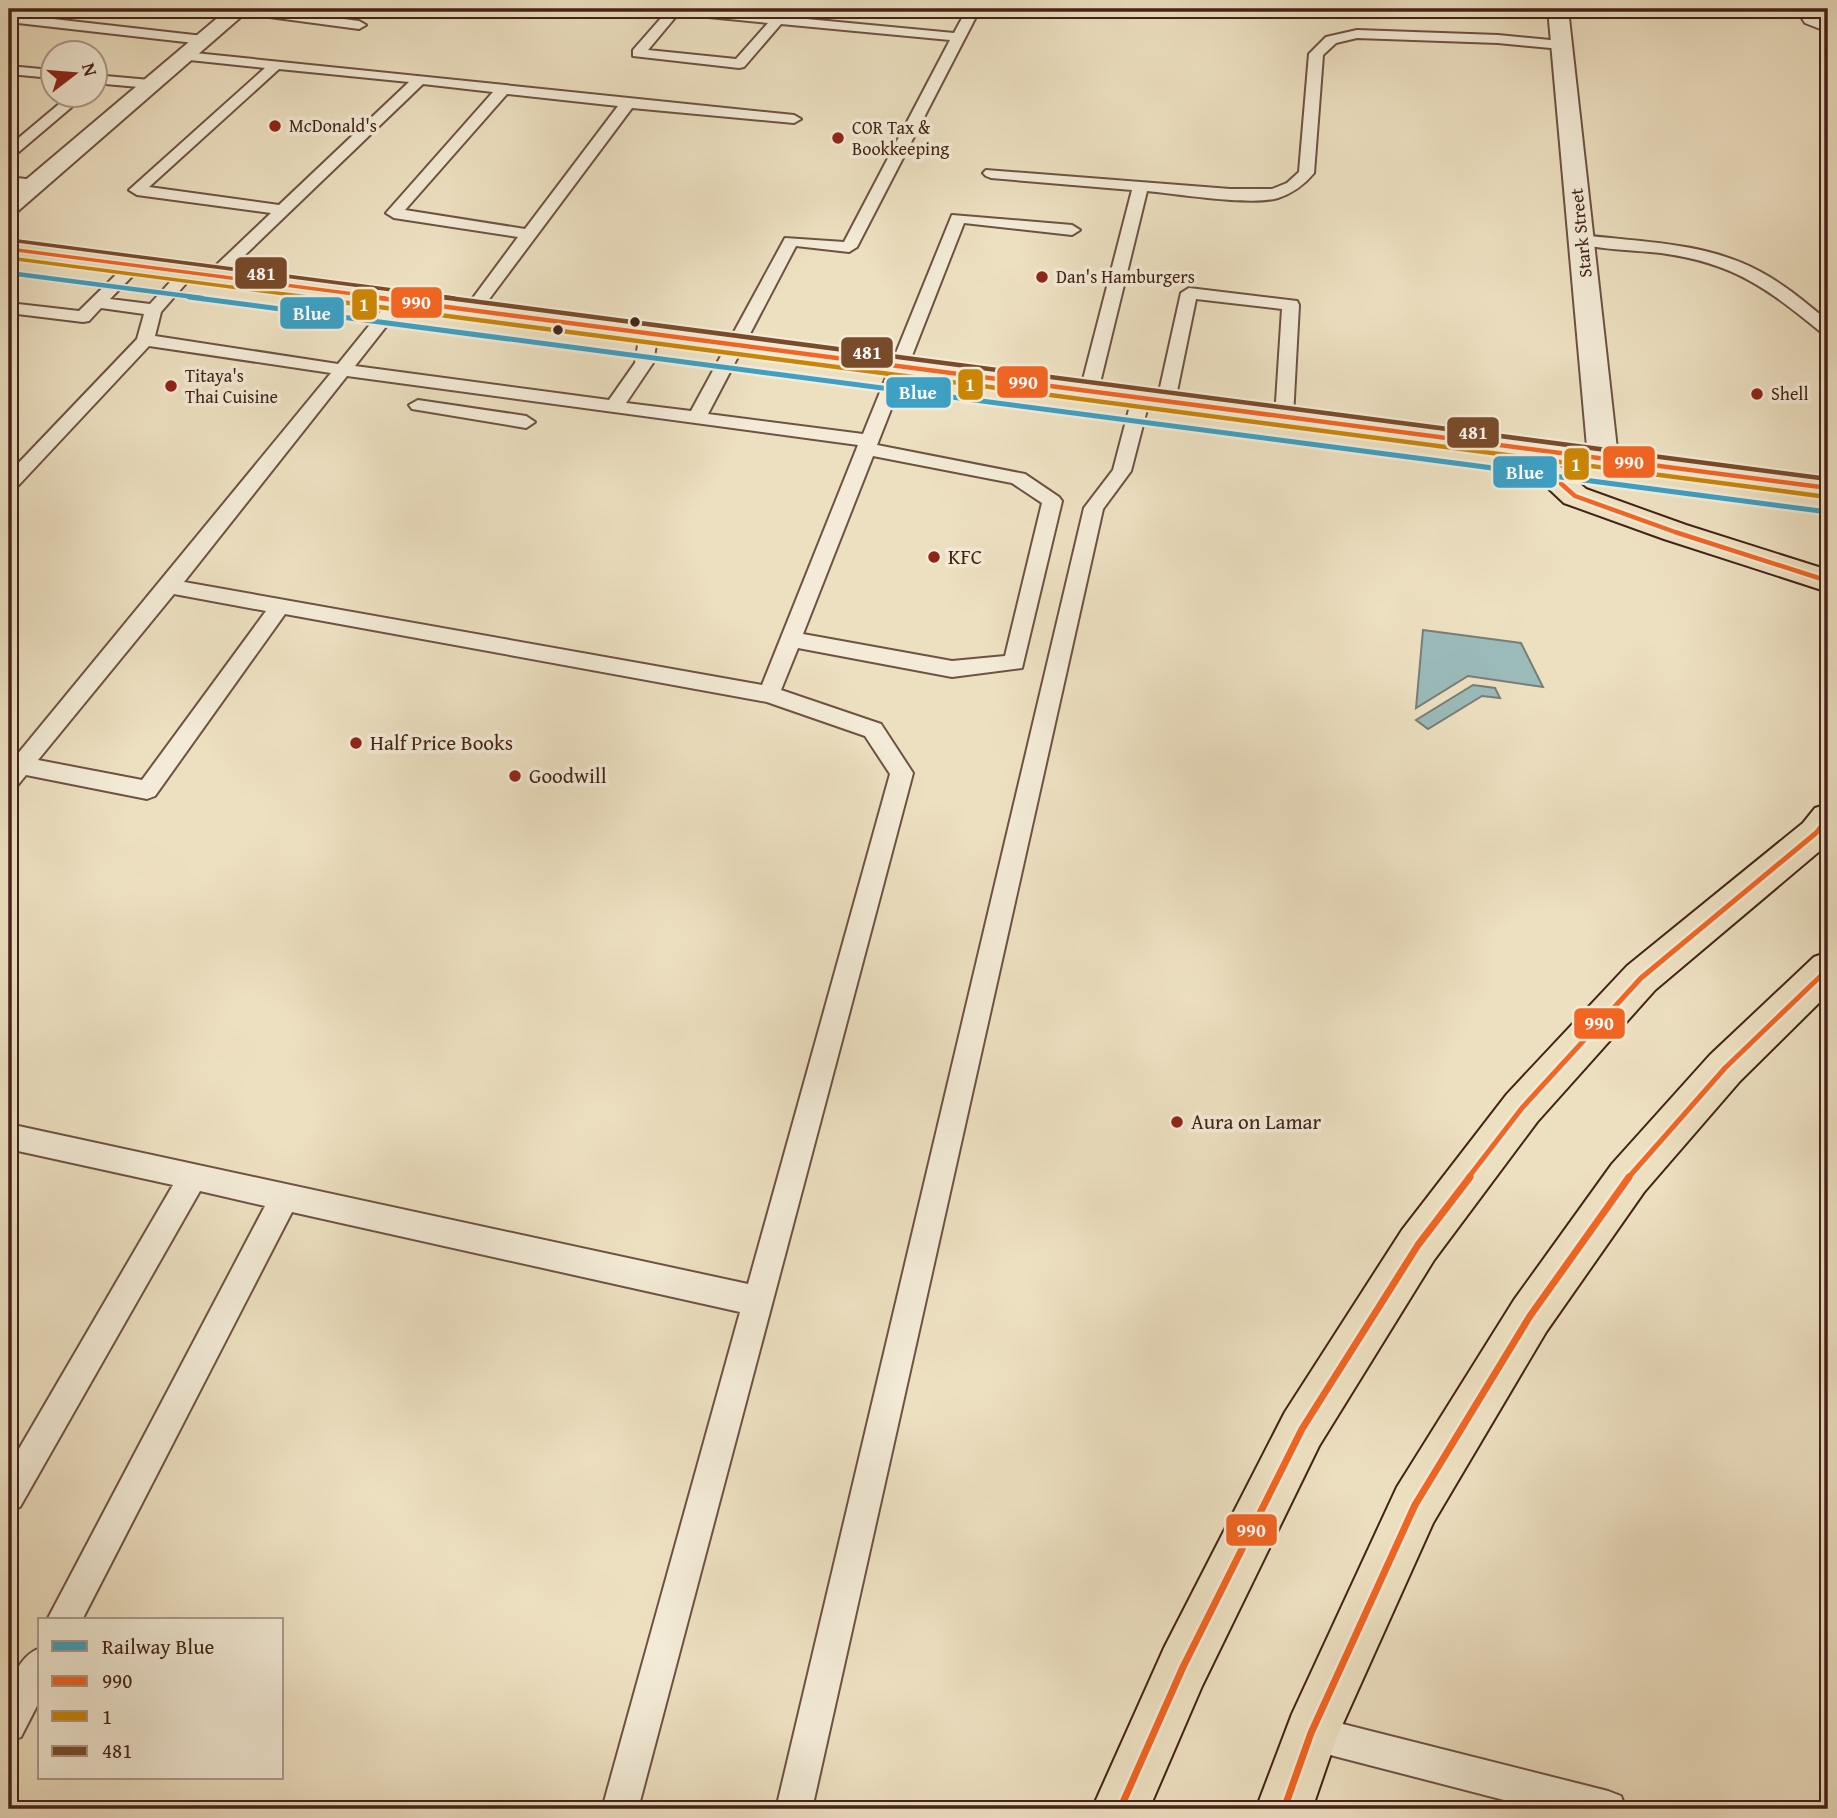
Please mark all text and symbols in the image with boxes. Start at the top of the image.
north arrow [38,38,108,108]
text: N [75,59,106,80]
place label: McDonald's [289,112,377,139]
place label: COR Tax & Bookkeeping [852,114,949,162]
marker: McDonald's [267,118,283,134]
marker: COR Tax & Bookkeeping [830,130,846,146]
street label: Stark Street [1562,186,1599,279]
line badge: 481 [234,256,288,290]
text: 481 [246,259,276,287]
place label: Dan's Hamburgers [1056,263,1195,290]
marker: Dan's Hamburgers [1034,269,1050,285]
line badge: 990 [390,286,443,319]
line badge: 1 [351,288,378,321]
text: 990 [401,288,431,316]
text: 1 [359,290,369,318]
line badge: Blue [279,296,345,330]
text: Blue [293,299,331,327]
unlabelled marker [628,315,642,329]
unlabelled marker [551,323,565,337]
line badge: 481 [840,336,894,369]
text: 481 [852,338,882,366]
place label: Titaya's Thai Cuisine [185,362,278,410]
line badge: 990 [996,365,1049,399]
line badge: 1 [957,368,984,401]
text: 990 [1008,368,1038,396]
text: 1 [965,370,975,398]
line badge: Blue [885,376,952,409]
marker: Titaya's Thai Cuisine [163,378,179,394]
text: Blue [899,378,937,406]
place label: Shell [1771,380,1808,407]
marker: Shell [1749,386,1765,402]
line badge: 481 [1446,416,1500,449]
text: 481 [1458,418,1488,446]
line badge: 990 [1602,445,1656,479]
line badge: 1 [1563,447,1590,481]
text: 990 [1614,448,1644,476]
text: 1 [1571,450,1581,478]
line badge: Blue [1492,455,1558,489]
text: Blue [1506,458,1544,486]
place label: KFC [948,541,982,572]
marker: KFC [926,549,942,565]
place label: Half Price Books [370,727,513,758]
marker: Half Price Books [348,735,364,751]
place label: Goodwill [529,760,607,791]
marker: Goodwill [507,768,523,784]
line badge: 990 [1573,1007,1626,1040]
text: 990 [1584,1009,1614,1037]
place label: Aura on Lamar [1191,1106,1321,1137]
marker: Aura on Lamar [1169,1114,1185,1130]
line badge: 990 [1225,1513,1278,1547]
text: 990 [1236,1516,1266,1544]
legend [38,1618,284,1780]
text: Railway Blue [102,1631,215,1662]
text: 990 [102,1665,132,1696]
text: 1 [102,1701,112,1732]
text: 481 [102,1735,132,1766]

